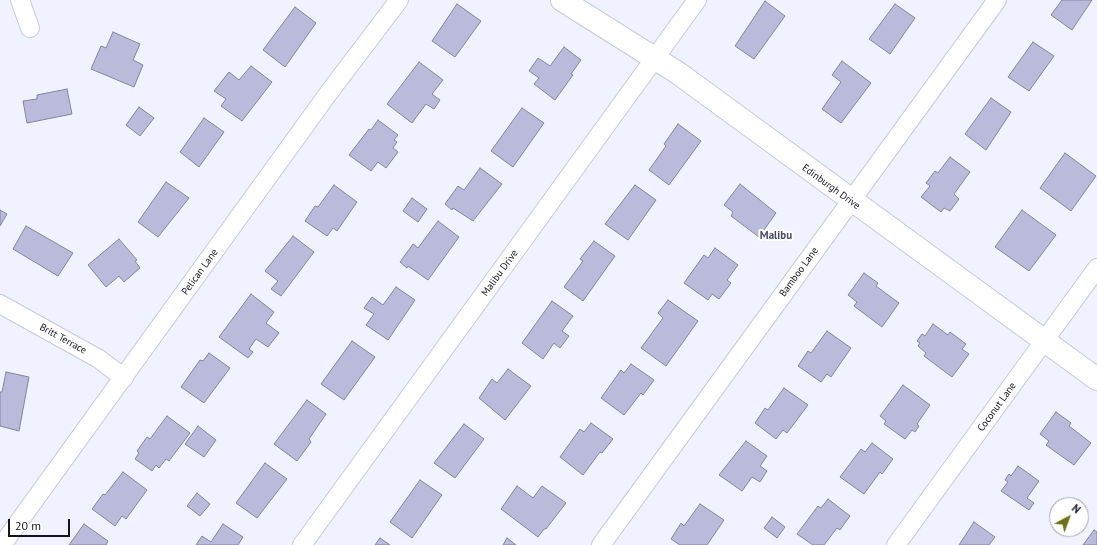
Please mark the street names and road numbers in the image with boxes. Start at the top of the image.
street label: Edinburgh Drive [800,162,862,212]
street label: Bamboo Lane [777,245,821,299]
street label: Pelican Lane [179,247,221,297]
street label: Malibu Drive [479,247,521,299]
street label: Britt Terrace [37,321,89,357]
street label: Coconut Lane [975,380,1019,434]

